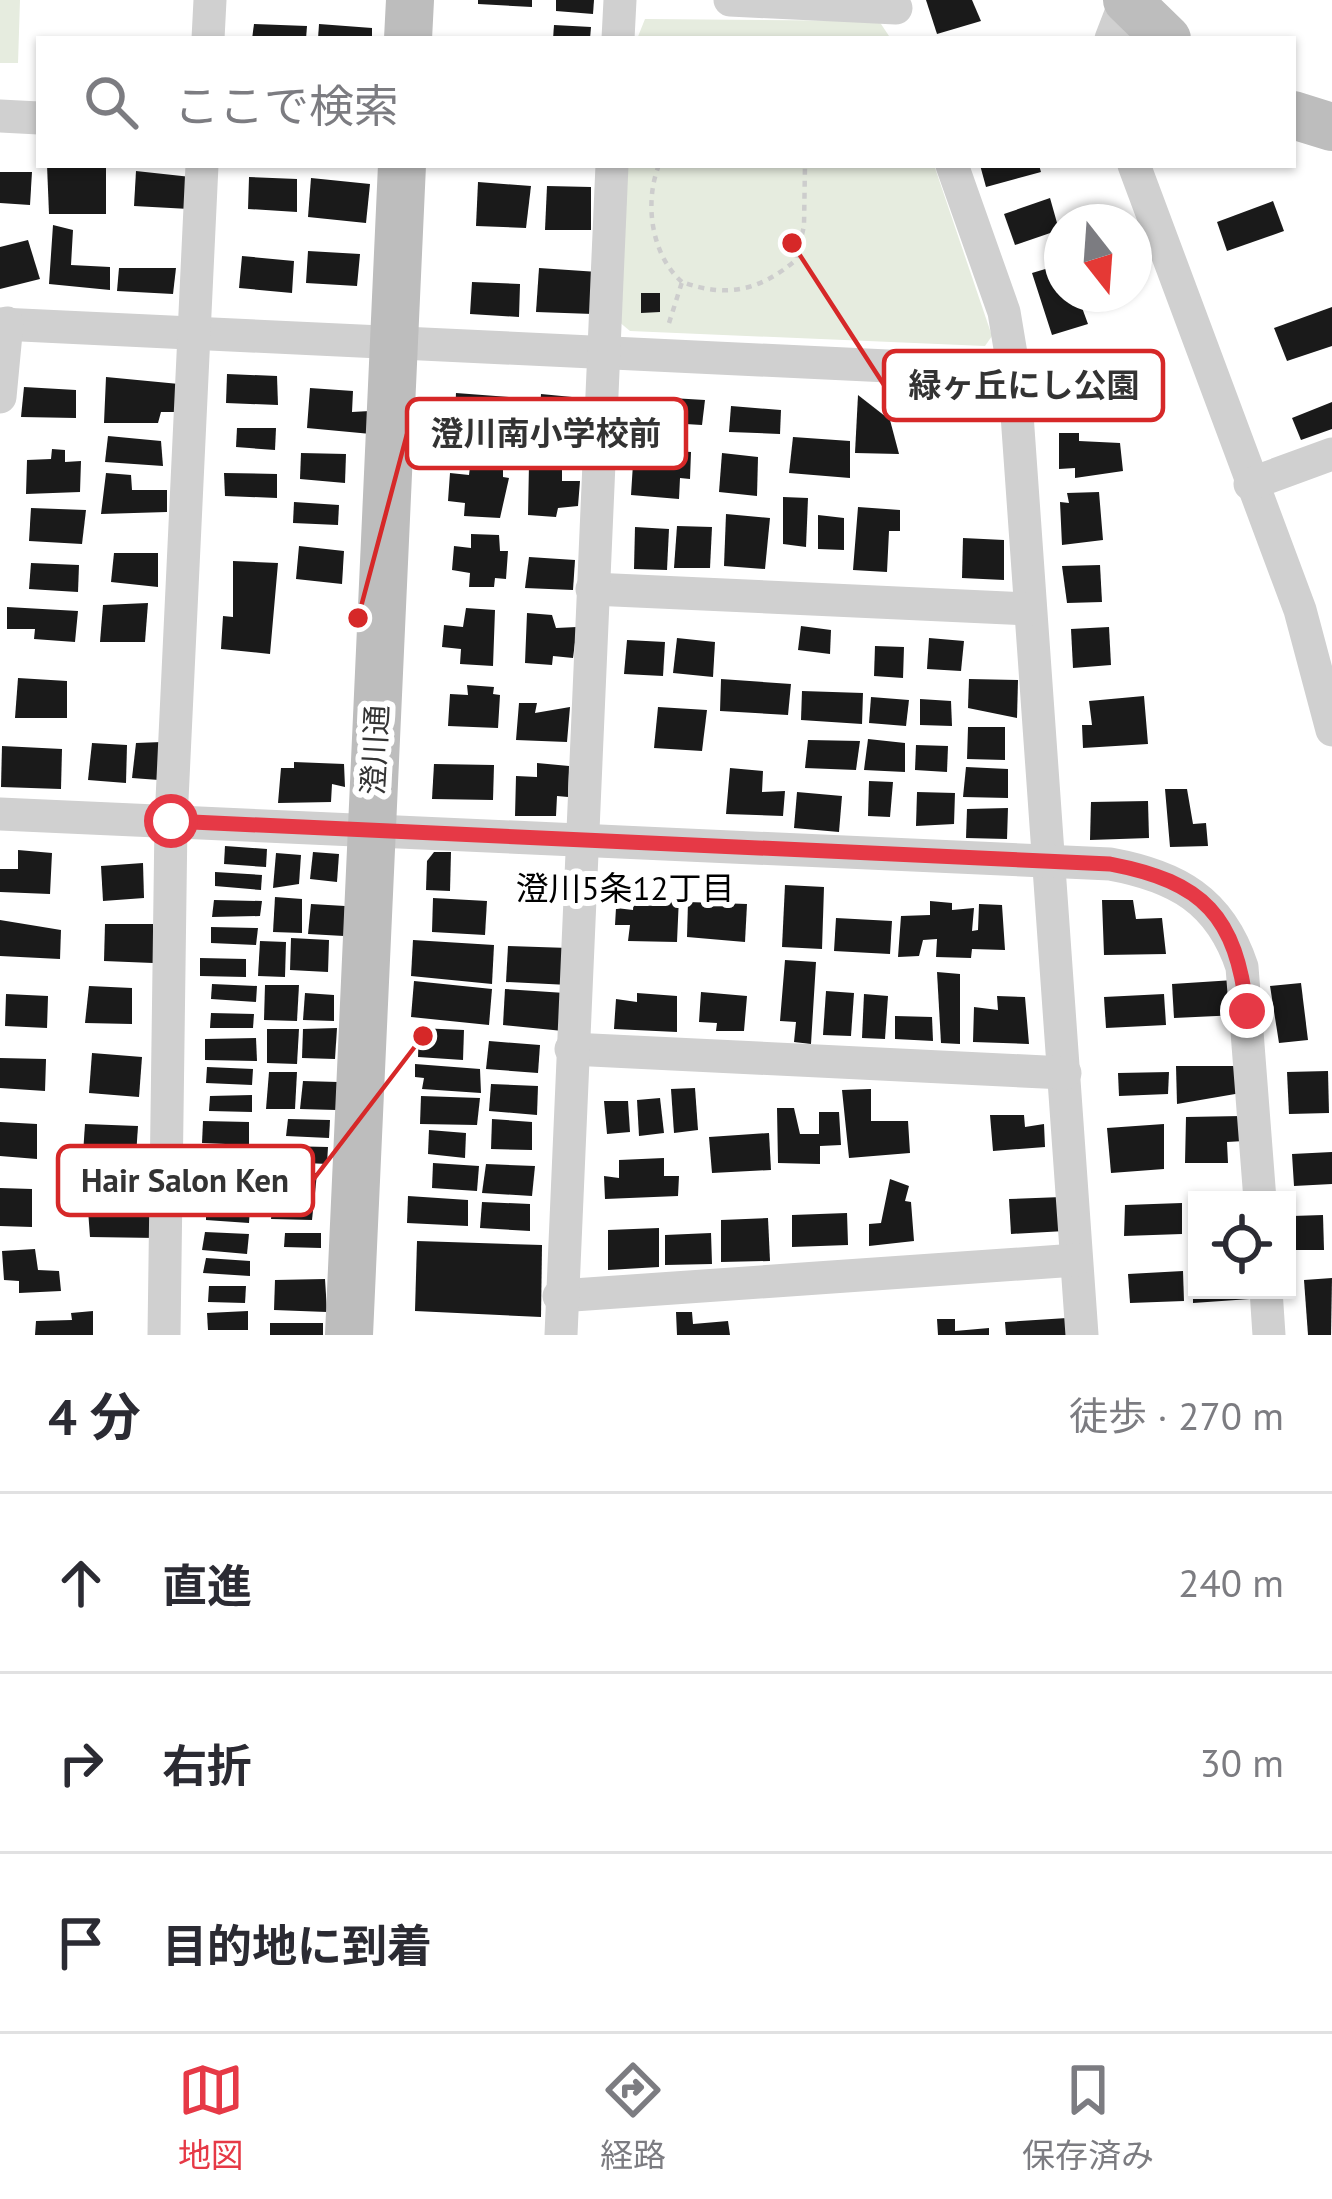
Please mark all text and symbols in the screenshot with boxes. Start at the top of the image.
search box [36,36,1296,168]
icon: search [78,69,144,135]
text: ここで検索 [174,76,399,134]
north arrow [1044,204,1152,312]
callout: 緑ヶ丘にし公園 [884,351,1163,420]
text: 緑ヶ丘にし公園 [909,363,1140,406]
callout: 澄川南小学校前 [407,399,686,468]
text: 澄川南小学校前 [431,411,662,454]
street label: 澄川通 [352,704,396,796]
route start [144,794,198,848]
district label: 澄川5条12丁目 [516,866,734,909]
route end [1220,984,1274,1038]
callout: Hair Salon Ken [58,1146,313,1215]
text: Hair Salon Ken [81,1158,289,1201]
map controls [1188,1191,1296,1299]
button: locate [1188,1191,1296,1299]
text: 4 分 [48,1383,141,1449]
text: 徒歩 · 270 m [1069,1390,1284,1441]
icon: ahead [48,1550,114,1616]
text: 直進 [162,1556,252,1614]
text: 240 m [1178,1557,1284,1608]
icon: right [48,1730,114,1796]
text: 右折 [162,1736,252,1794]
text: 30 m [1199,1737,1284,1788]
icon: arrive [48,1910,114,1976]
text: 目的地に到着 [162,1916,432,1974]
tab: 地図 [178,2057,244,2177]
tab: 経路 [600,2057,666,2177]
tab: 保存済み [1022,2057,1154,2177]

